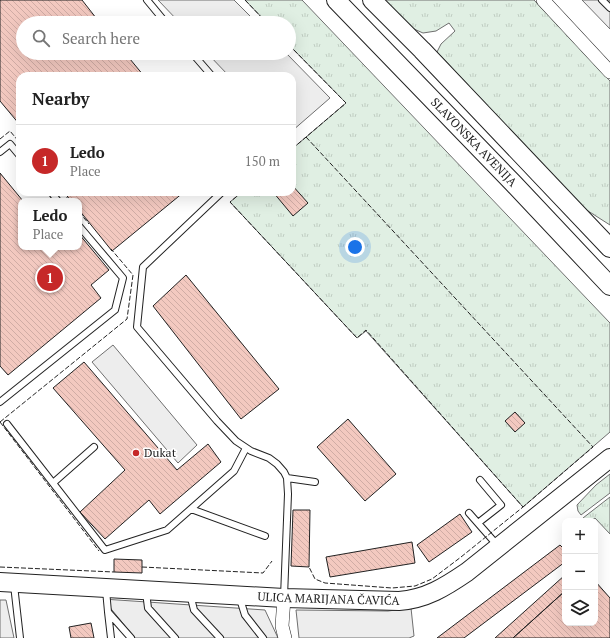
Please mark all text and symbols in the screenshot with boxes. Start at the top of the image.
search box [16,16,296,60]
icon: search [30,27,52,49]
text: Search here [62,28,140,48]
text: Nearby [32,87,90,110]
street label: SLAVONSKA AVENIJA [428,95,521,190]
text: Ledo [70,142,105,162]
text: 1 [41,152,49,170]
text: 150 m [245,152,280,170]
text: Place [70,162,101,180]
popup [18,198,82,250]
text: Ledo [33,205,67,225]
text: Place [33,225,63,243]
your location [345,237,365,257]
pin: 1 [37,263,63,293]
place label: Dukat [144,445,177,460]
marker: Dukat [131,448,141,458]
map controls [562,518,598,626]
button: + [562,518,598,554]
button: − [562,554,598,590]
street label: ULICA MARIJANA ČAVIĆA [257,589,401,608]
button: layers [562,590,598,626]

